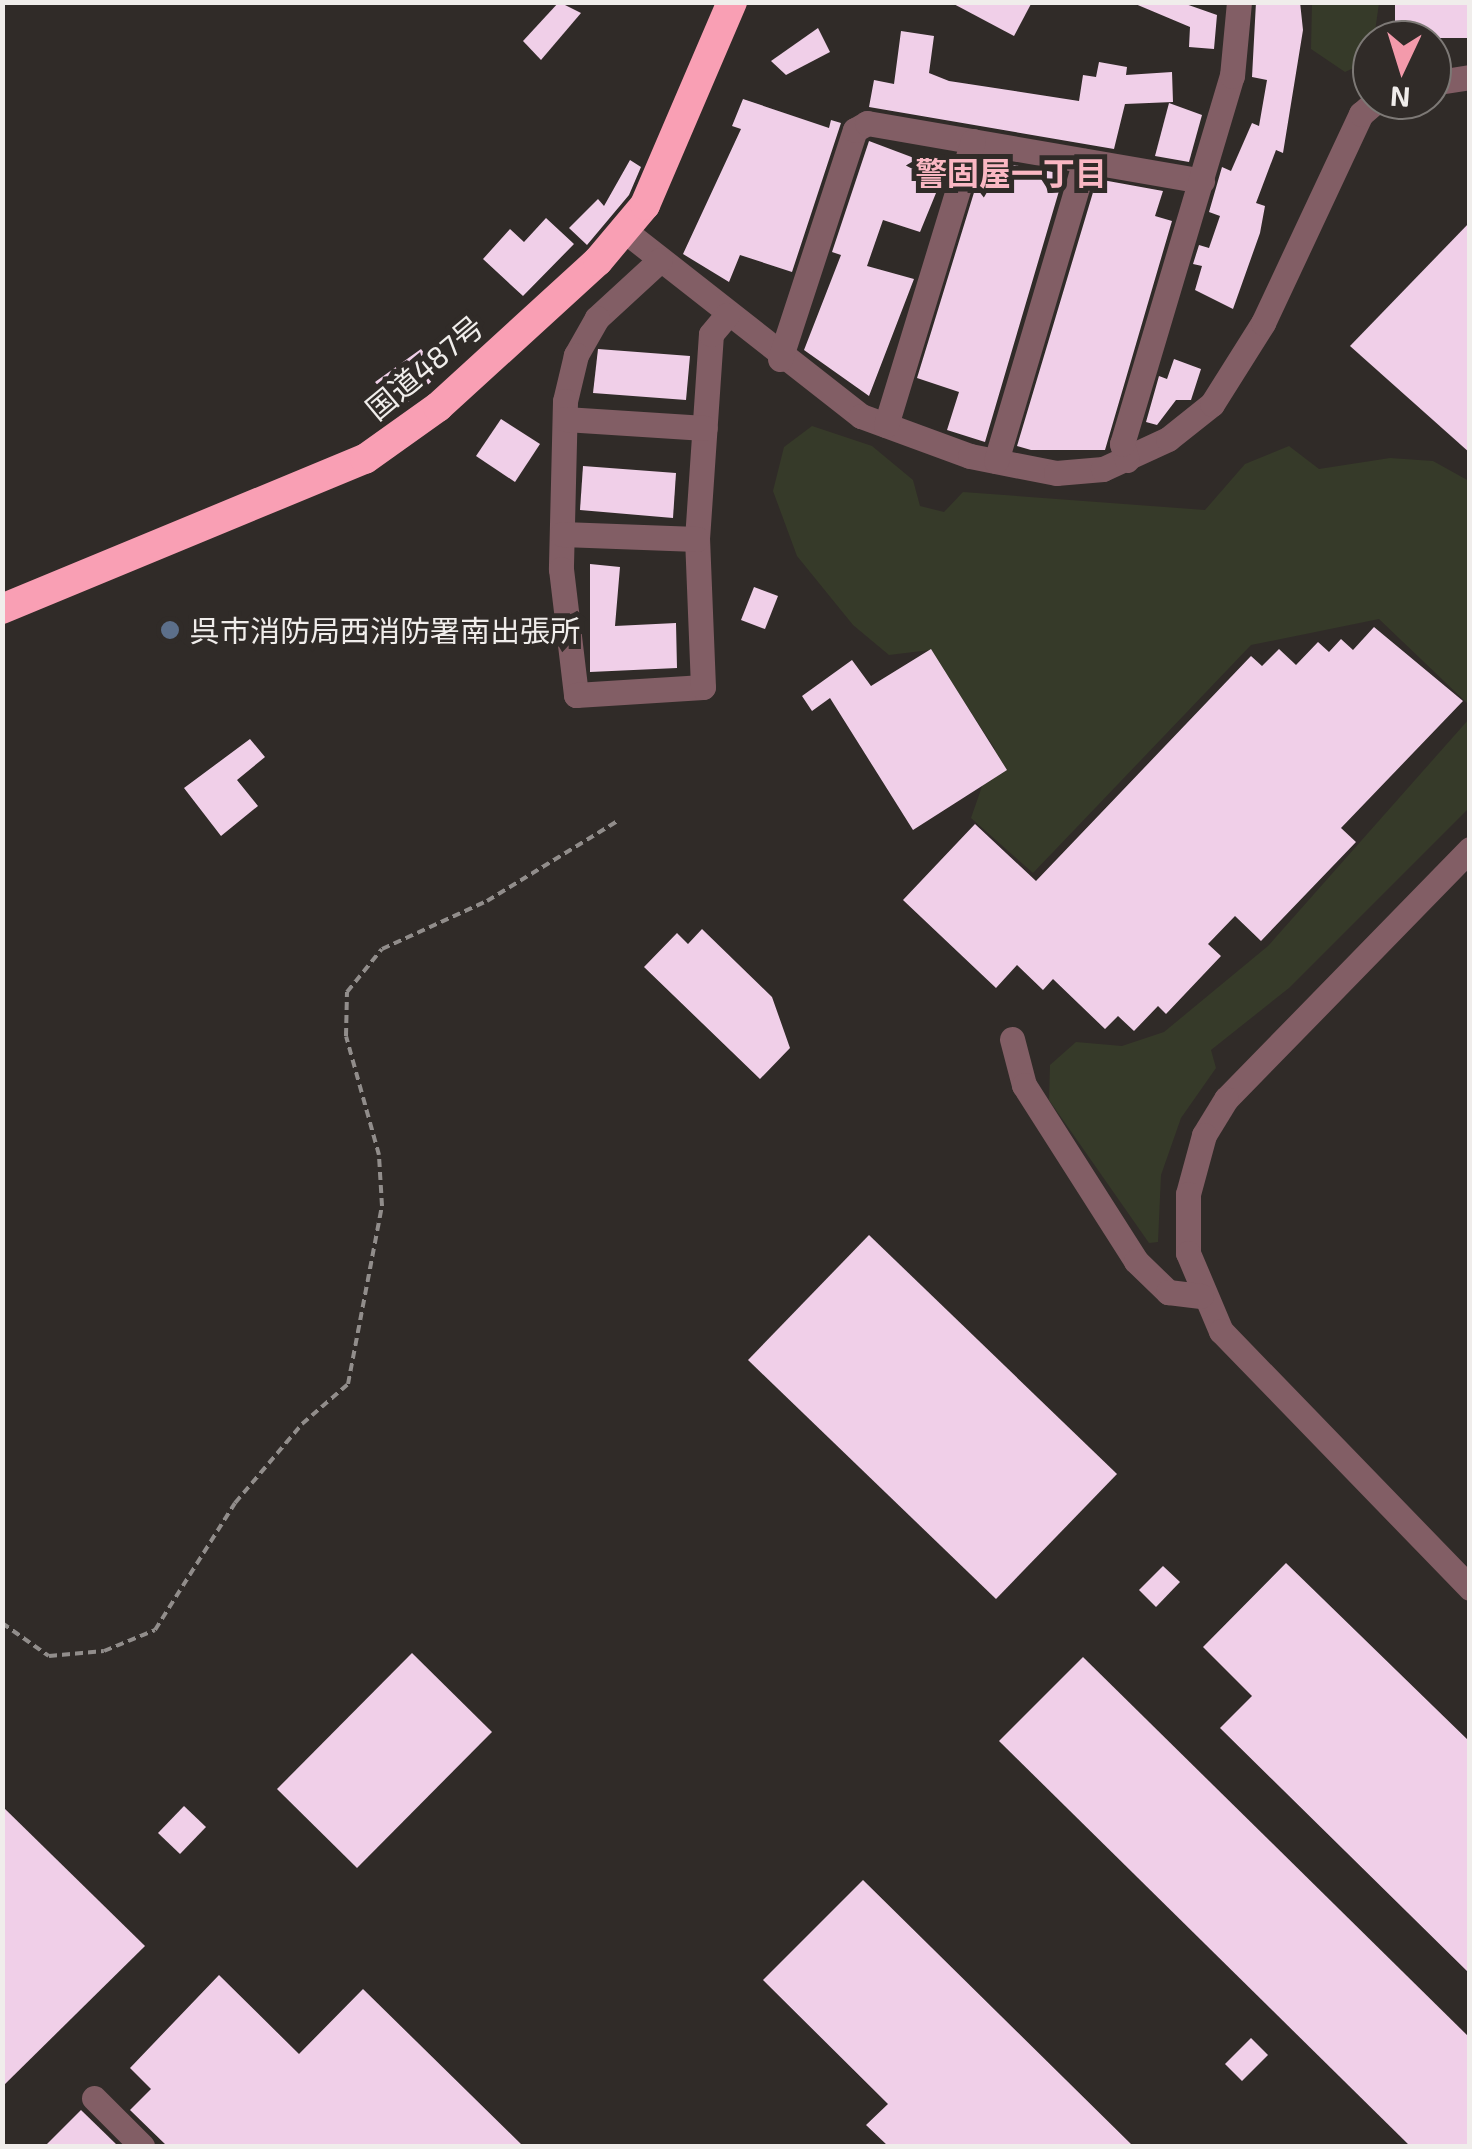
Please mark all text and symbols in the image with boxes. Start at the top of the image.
north arrow [1352,20,1452,120]
text: N [1389,80,1411,116]
district label: 警固屋一丁目 [915,153,1107,191]
street label: 国道487号 [358,308,490,426]
place label: 呉市消防局西消防署南出張所 [190,612,580,648]
marker: 呉市消防局西消防署南出張所 [159,619,181,641]

